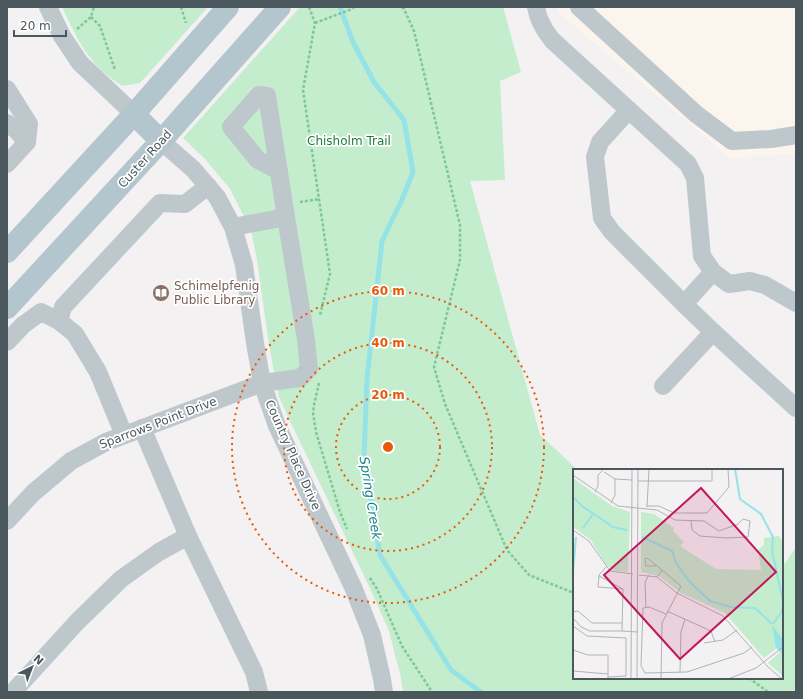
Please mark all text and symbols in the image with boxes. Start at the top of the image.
scale bar [14,12,66,38]
text: 20 m [20,19,51,33]
street label: Custer Road [115,127,175,191]
park label: Chisholm Trail [307,134,391,148]
place label: Schimelpfenig Public Library [174,279,259,307]
library icon: Schimelpfenig Public Library [151,283,171,303]
text: 60 m [371,284,405,298]
text: 40 m [371,336,405,350]
text: 20 m [371,388,405,402]
street label: Sparrows Point Drive [97,394,219,452]
street label: Country Place Drive [262,398,324,512]
centre of rings [381,440,395,454]
water label: Spring Creek [357,455,385,541]
inset map [573,469,783,679]
north arrow [12,647,52,687]
text: N [31,652,46,668]

